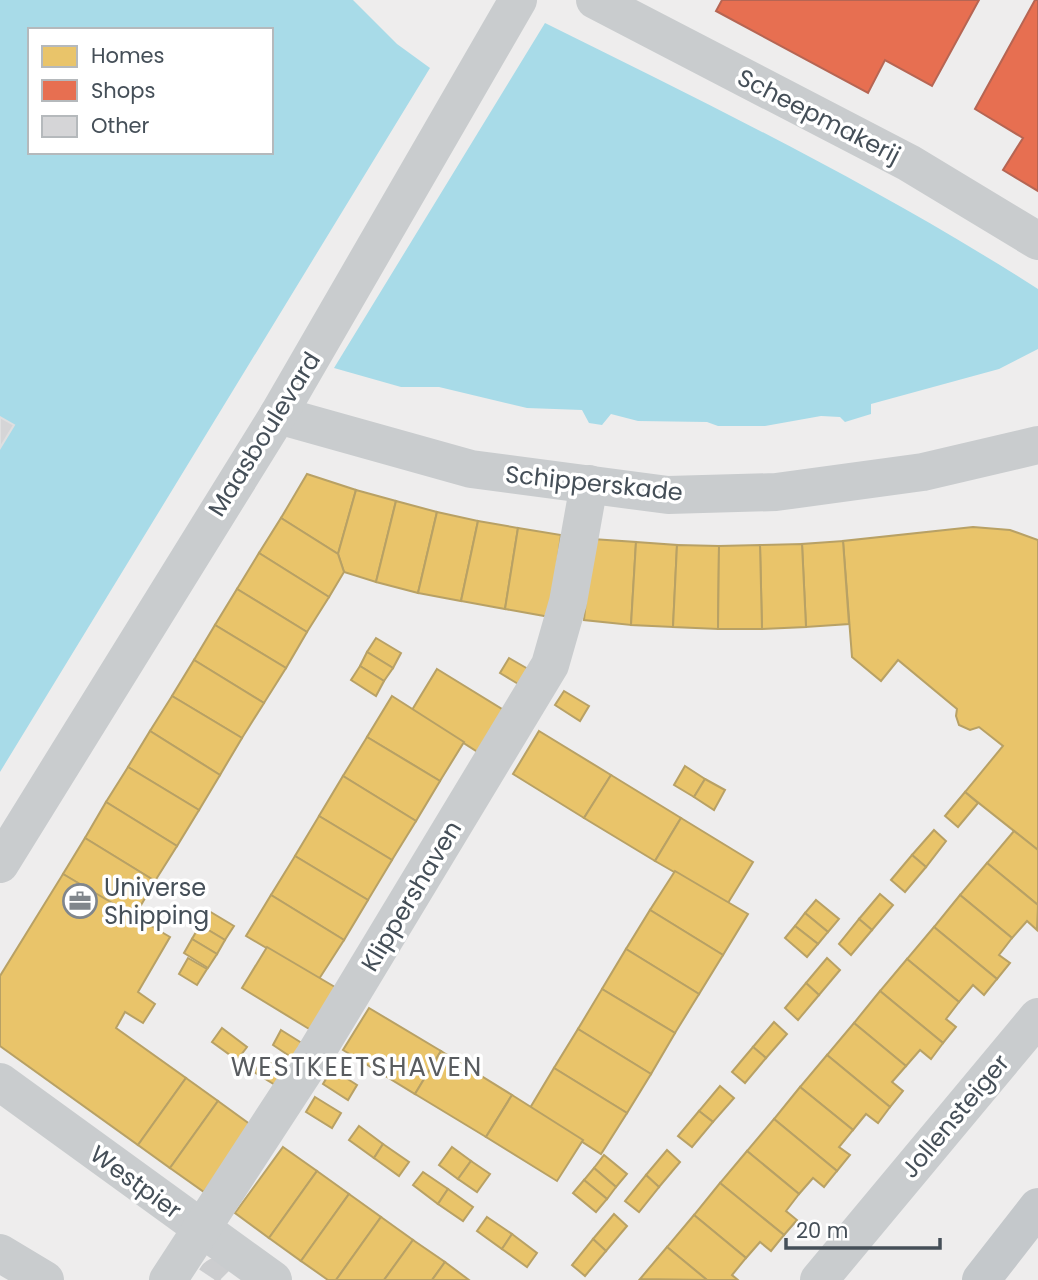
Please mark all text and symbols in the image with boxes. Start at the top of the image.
legend [28,28,273,154]
text: Homes [91,41,165,70]
street label: Scheepmakerij [732,61,906,171]
text: Shops [91,76,155,105]
text: Other [91,111,150,140]
street label: Maasboulevard [200,345,328,523]
street label: Schipperskade [504,457,684,509]
street label: Klippershaven [353,815,469,977]
place label: Universe Shipping [104,871,209,932]
office icon: Universe Shipping [61,882,99,920]
street label: Jollensteiger [893,1047,1017,1185]
district label: WESTKEETSHAVEN [231,1049,483,1085]
street label: Westpier [84,1138,188,1226]
scale bar [786,1206,940,1250]
text: 20 m [796,1216,849,1245]

